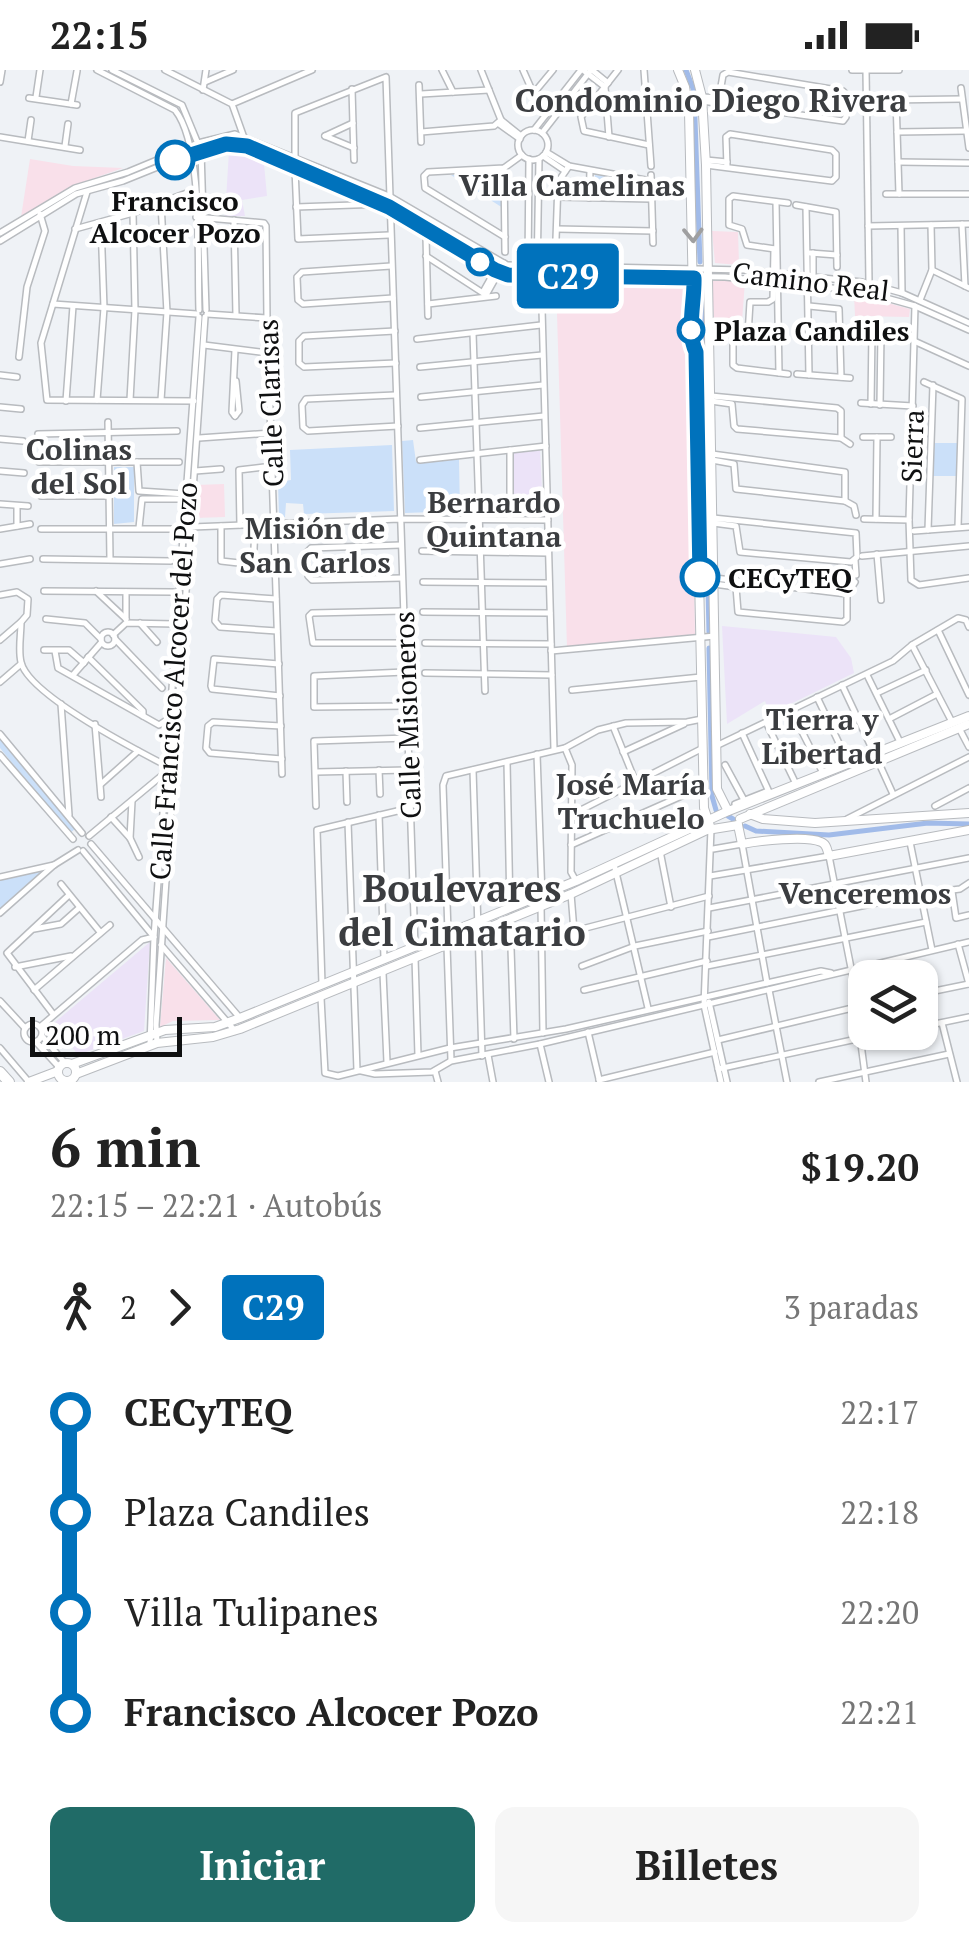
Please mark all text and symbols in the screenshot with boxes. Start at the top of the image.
text: 22:15 [50,10,149,60]
district label: Condominio Diego Rivera [515,79,907,121]
marker: Francisco Alcocer Pozo [156,141,194,179]
district label: Villa Camelinas [459,165,685,205]
place label: Francisco Alcocer Pozo [89,182,261,251]
one-way arrow [682,228,703,244]
line badge: C29 [510,244,626,308]
unlabelled marker [467,249,493,275]
text: C29 [537,253,599,299]
street label: Camino Real [731,253,891,309]
place label: Plaza Candiles [714,312,909,349]
marker: Plaza Candiles [678,317,704,343]
street label: Calle Clarisas [249,318,291,488]
street label: Sierra [892,409,932,483]
district label: Colinas del Sol [26,429,132,503]
street label: Calle Francisco Alcocer del Pozo [141,481,205,881]
district label: Bernardo Quintana [426,482,562,556]
district label: Misión de San Carlos [239,508,391,582]
marker: CECyTEQ [681,558,719,596]
place label: CECyTEQ [728,559,853,596]
street label: Calle Misioneros [385,611,429,819]
district label: Tierra y Libertad [762,699,882,773]
district label: José María Truchuelo [556,764,707,838]
district label: Boulevares del Cimatario [338,863,586,957]
district label: Venceremos [779,873,951,913]
map controls [848,960,938,1050]
button: layers [848,960,938,1050]
scale bar [30,1012,182,1056]
text: 200 m [45,1016,121,1053]
text: 6 min [50,1110,200,1183]
text: $19.20 [800,1142,919,1192]
text: 22:15 – 22:21 · Autobús [50,1184,382,1226]
icon: walk [50,1280,105,1335]
icon: forward [152,1280,207,1335]
text: C29 [242,1284,304,1330]
text: 2 [120,1286,137,1328]
text: 3 paradas [784,1286,919,1328]
text: CECyTEQ [124,1387,293,1437]
text: 22:17 [840,1391,919,1433]
text: Plaza Candiles [124,1487,370,1537]
text: 22:18 [840,1491,919,1533]
text: Villa Tulipanes [124,1587,379,1637]
text: 22:20 [840,1591,919,1633]
text: Francisco Alcocer Pozo [124,1687,539,1737]
text: 22:21 [840,1691,919,1733]
button: Iniciar [50,1807,475,1922]
button: Billetes [495,1807,919,1922]

